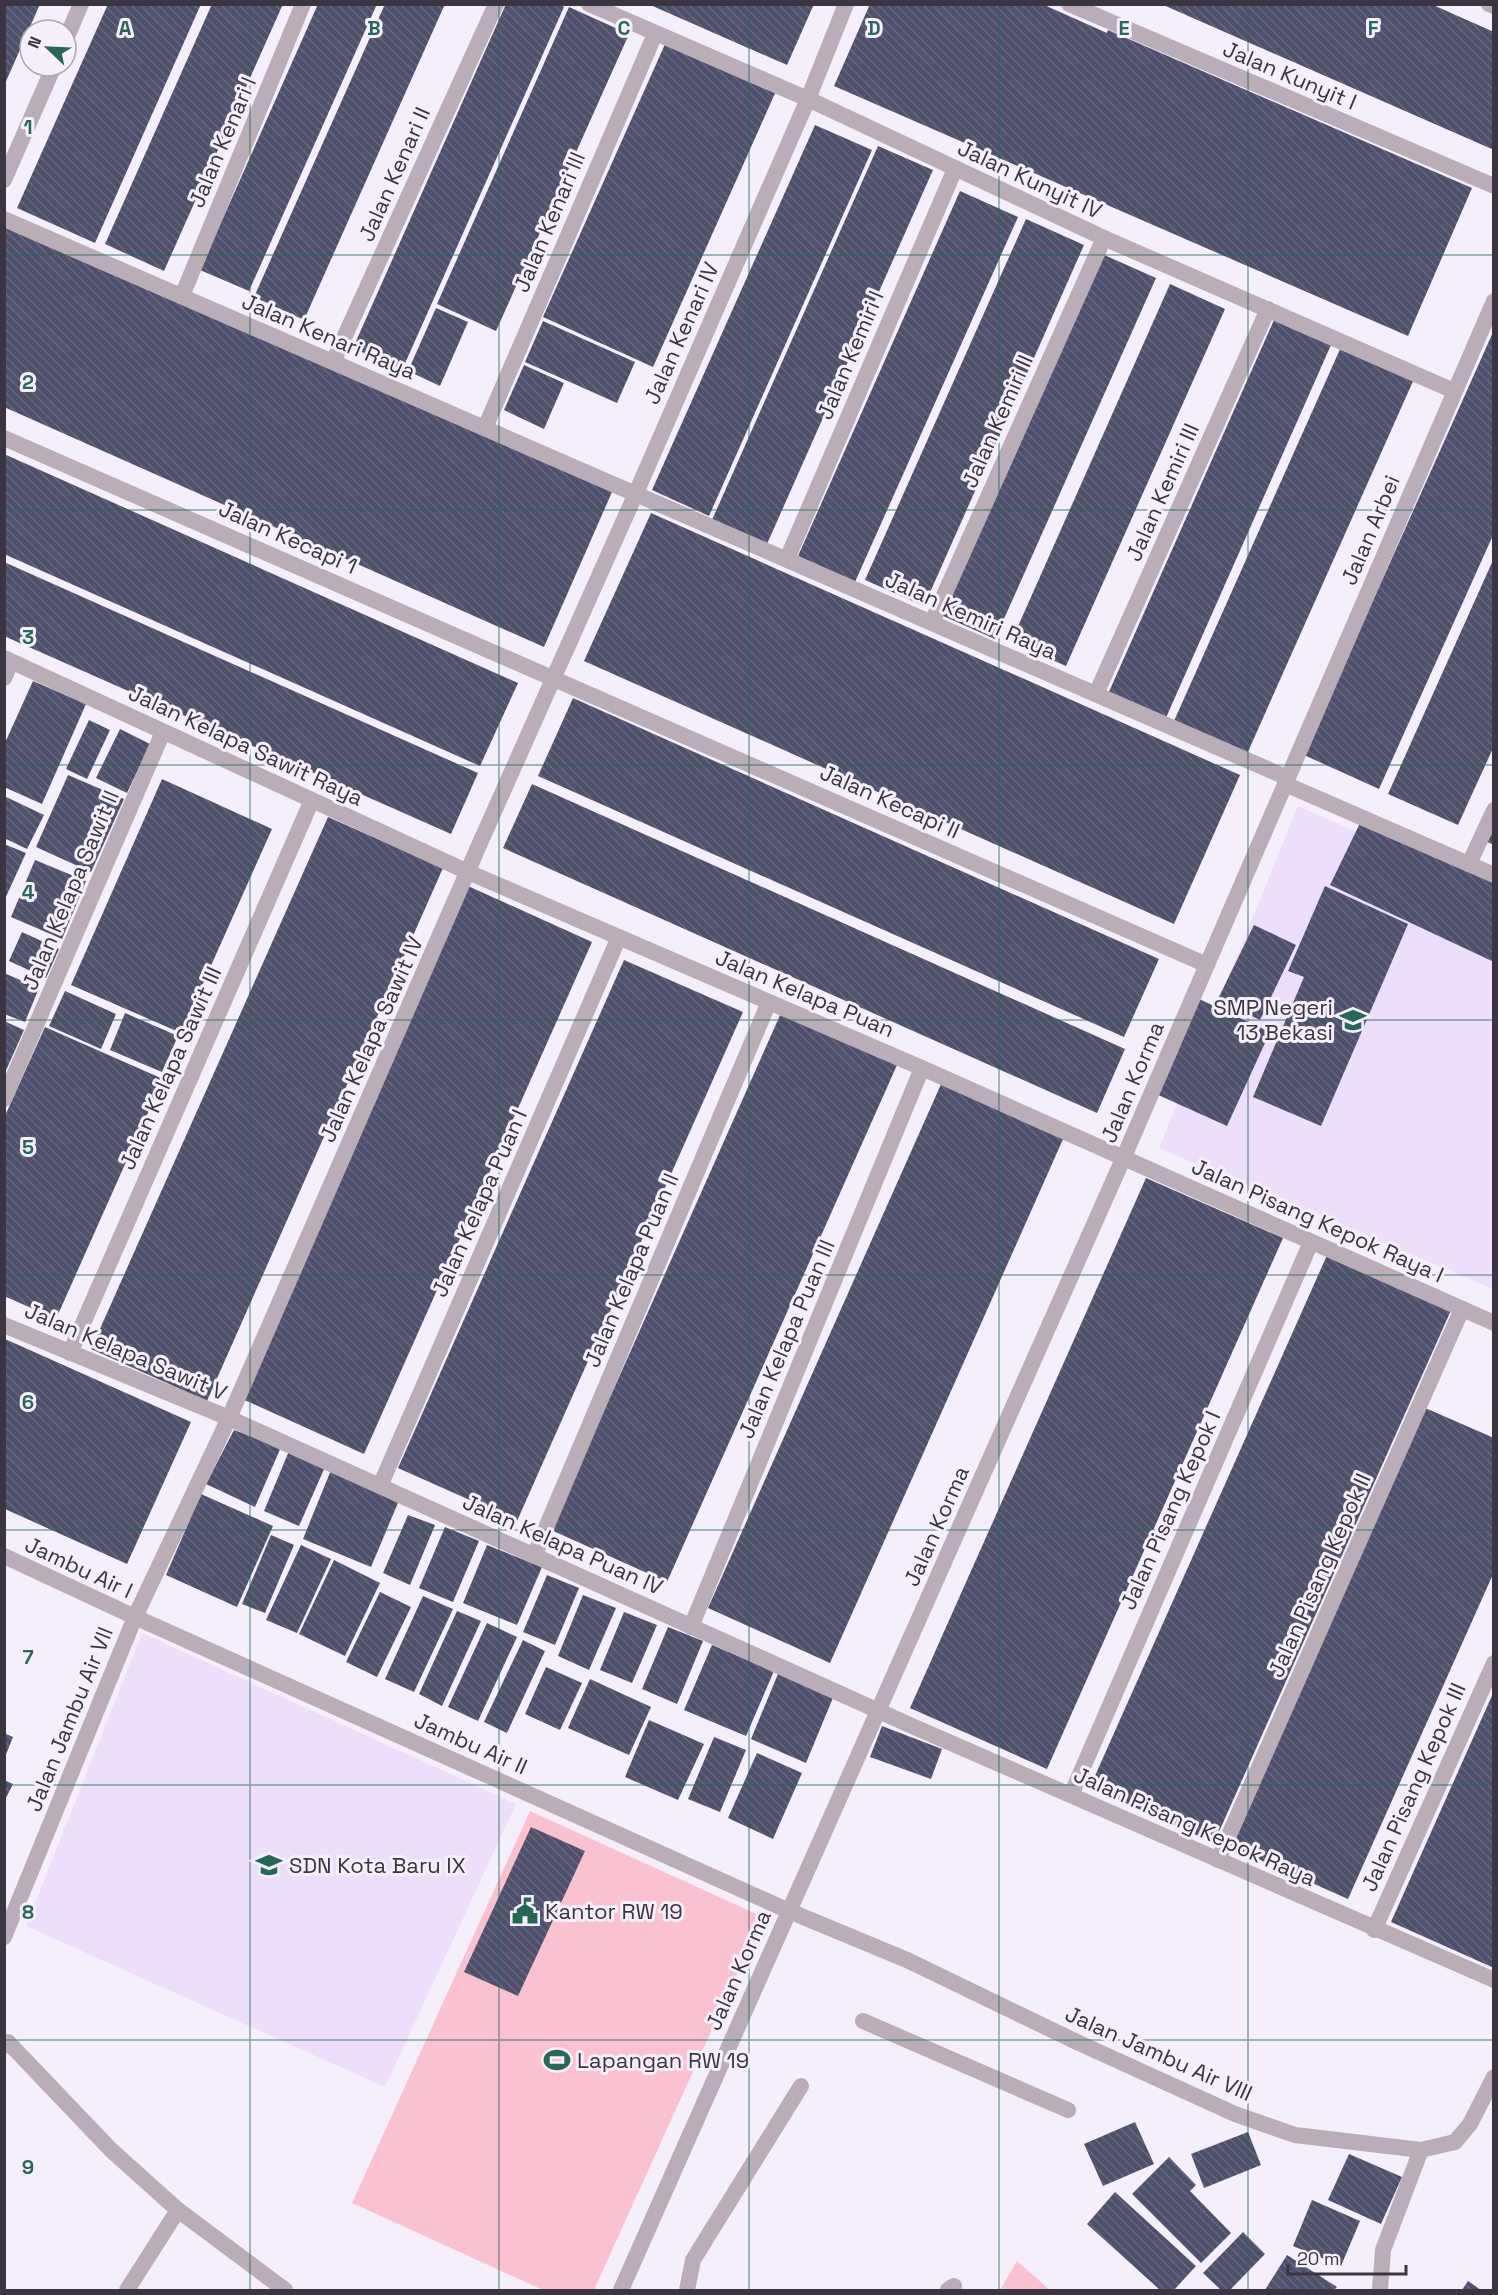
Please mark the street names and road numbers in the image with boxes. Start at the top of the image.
street label: Jalan Kunyit I [1219,34,1361,116]
street label: Jalan Kenari I [182,72,262,212]
street label: Jalan Kenari II [352,102,436,246]
street label: Jalan Kunyit IV [953,133,1107,225]
street label: Jalan Kenari III [507,148,591,296]
street label: Jalan Kenari IV [637,257,725,408]
street label: Jalan Kemiri I [810,286,890,424]
street label: Jalan Kenari Raya [238,287,420,385]
street label: Jalan Kemiri II [955,350,1039,492]
street label: Jalan Kemiri III [1119,419,1205,565]
street label: Jalan Arbei [1334,471,1406,589]
street label: Jalan Kecapi 1 [214,494,362,580]
street label: Jalan Kemiri Raya [881,565,1061,665]
street label: Jalan Kelapa Sawit Raya [124,678,368,812]
street label: Jalan Kecapi II [816,758,964,844]
street label: Jalan Kelapa Sawit II [15,786,125,994]
street label: Jalan Kelapa Sawit IV [313,931,429,1146]
street label: Jalan Kelapa Puan [711,943,899,1043]
street label: Jalan Kelapa Sawit III [113,962,227,1174]
street label: Jalan Korma [1094,1017,1170,1147]
street label: Jalan Kelapa Puan I [425,1105,533,1301]
street label: Jalan Pisang Kepok Raya I [1188,1152,1448,1288]
street label: Jalan Kelapa Puan II [577,1169,685,1371]
street label: Jalan Kelapa Puan III [731,1235,841,1443]
street label: Jalan Kelapa Sawit V [21,1296,232,1406]
street label: Jalan Pisang Kepok I [1113,1406,1227,1614]
street label: Jalan Korma [897,1461,975,1591]
street label: Jalan Pisang Kepok II [1261,1469,1377,1681]
street label: Jalan Kelapa Puan IV [459,1487,668,1601]
street label: Jambu Air I [21,1530,137,1604]
street label: Jalan Jambu Air VII [19,1623,119,1815]
street label: Jalan Pisang Kepok III [1354,1678,1472,1896]
street label: Jambu Air II [410,1706,532,1780]
street label: Jalan Pisang Kepok Raya [1070,1760,1321,1892]
street label: Jalan Korma [699,1905,777,2035]
street label: Jalan Jambu Air VIII [1061,1999,1257,2107]

